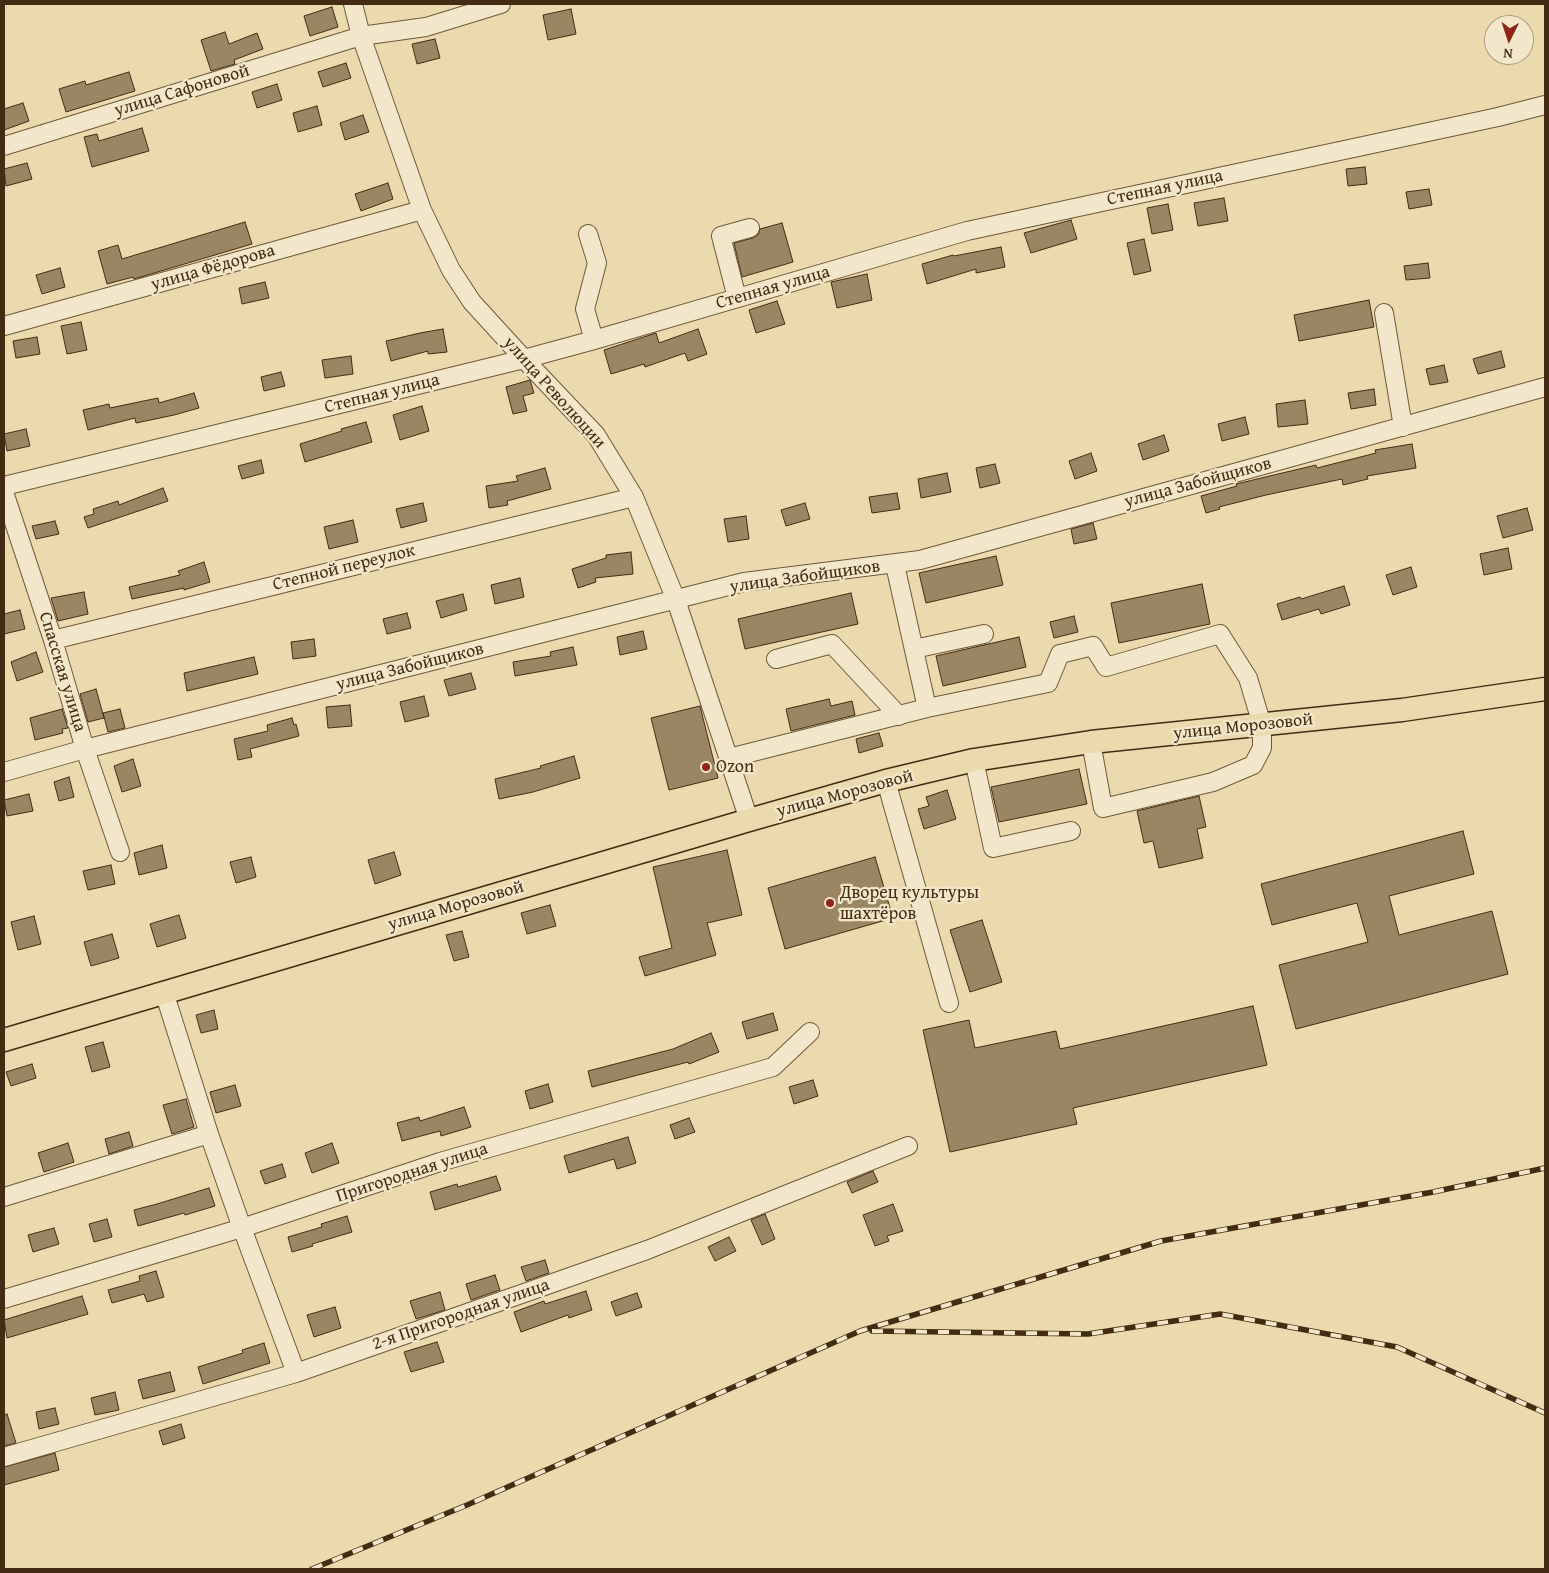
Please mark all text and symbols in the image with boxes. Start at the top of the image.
north arrow [1484,15,1534,65]
text: N [1503,44,1513,64]
street label: улица Сафоновой [112,60,252,122]
street label: Степная улица [1105,165,1225,211]
street label: улица Фёдорова [149,240,277,296]
street label: Степная улица [713,261,833,315]
street label: улица Революции [498,333,610,453]
street label: Степная улица [322,369,442,419]
street label: улица Забойщиков [1122,453,1274,513]
street label: Степной переулок [271,540,417,596]
street label: улица Забойщиков [728,556,882,598]
street label: Спасская улица [34,609,90,735]
street label: улица Забойщиков [334,638,486,696]
street label: улица Морозовой [1172,709,1314,745]
place label: Ozon [716,756,754,778]
marker: Ozon [700,761,712,773]
street label: улица Морозовой [774,765,916,823]
street label: улица Морозовой [386,876,526,936]
place label: Дворец культуры шахтёров [840,882,979,924]
marker: Дворец культуры шахтёров [824,897,836,909]
street label: Пригородная улица [333,1138,491,1208]
street label: 2-я Пригородная улица [370,1274,552,1356]

